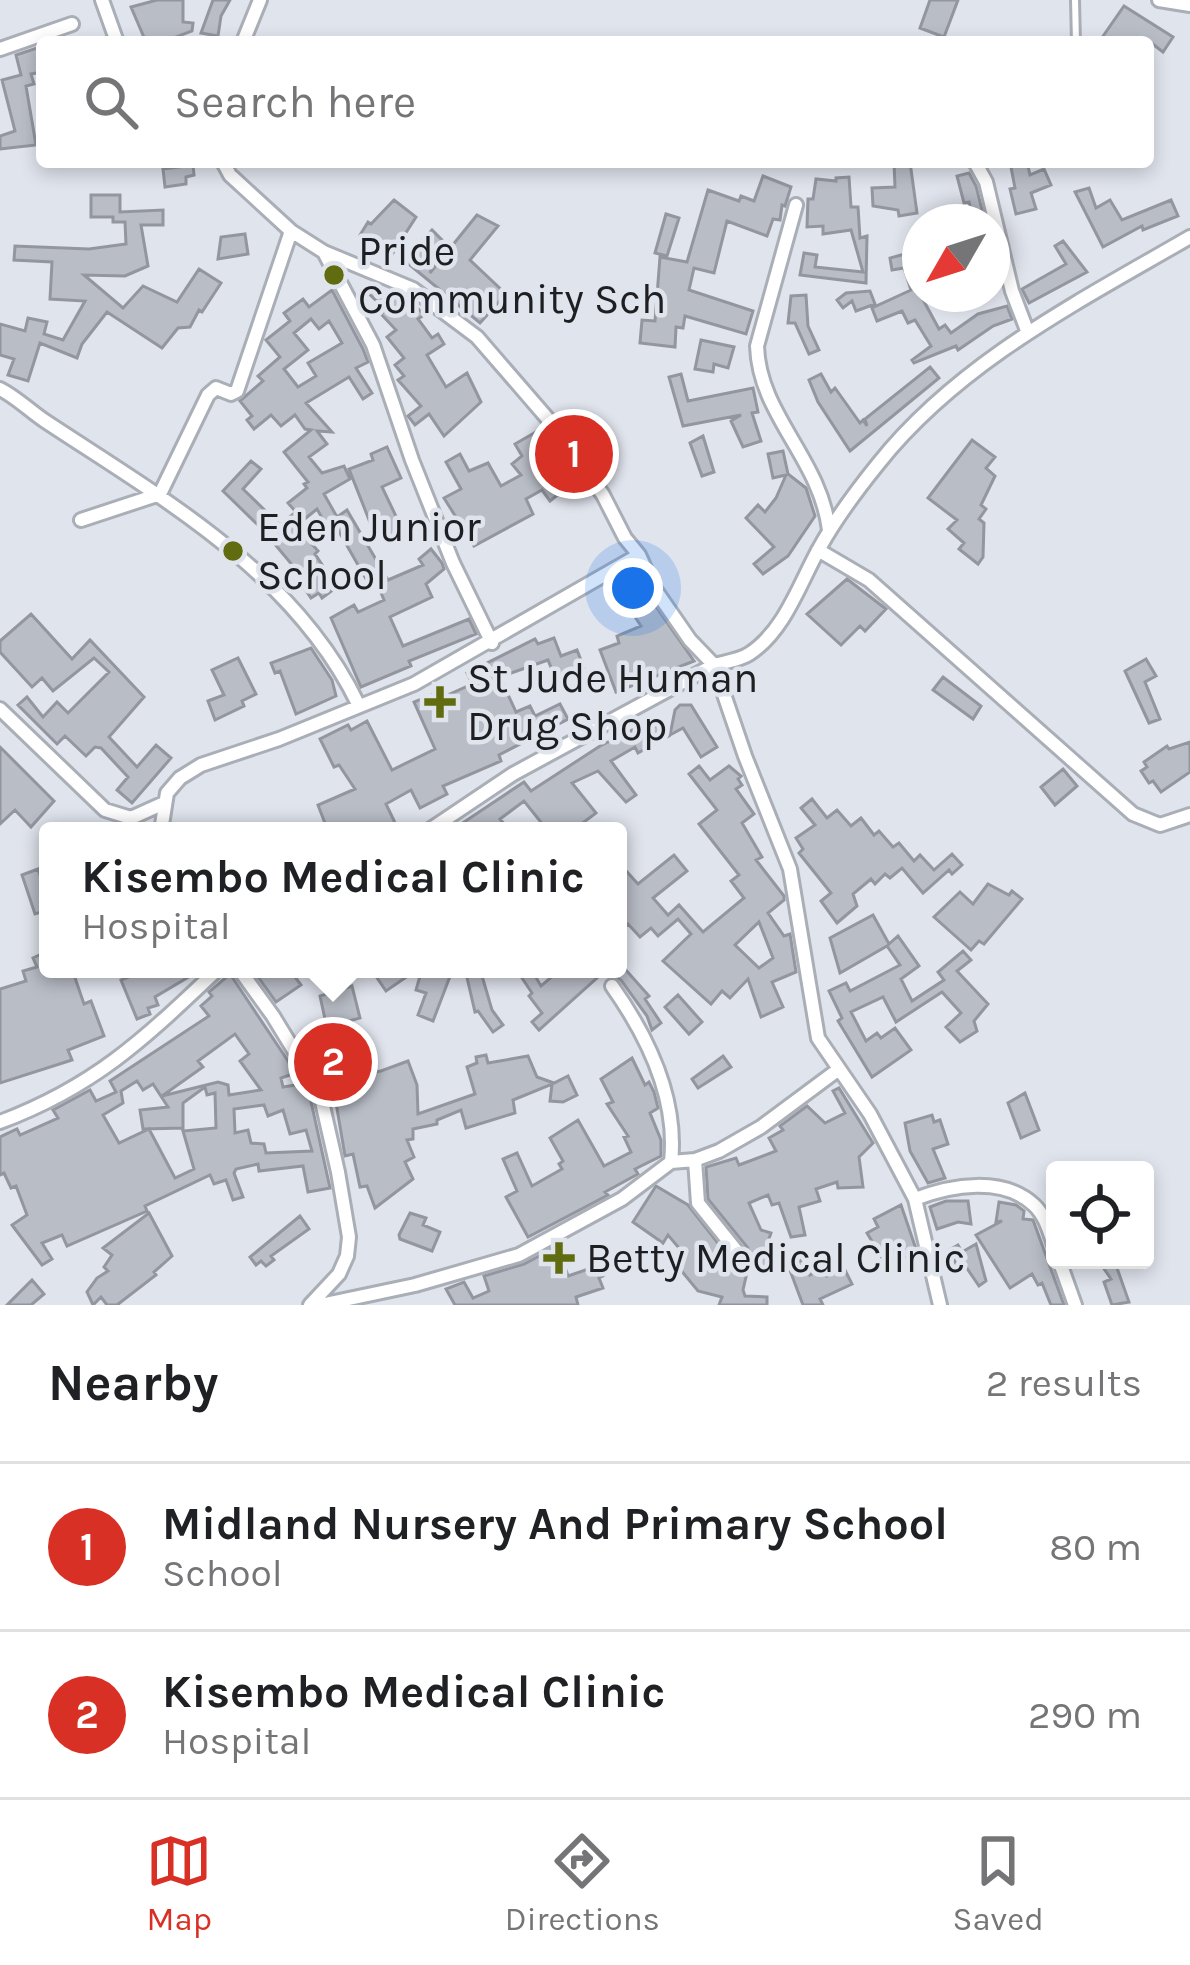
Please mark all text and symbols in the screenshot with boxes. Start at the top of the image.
search box [36,36,1154,168]
icon: search [78,69,144,135]
text: Search here [174,76,416,128]
north arrow [902,204,1010,312]
place label: Pride Community Sch [358,226,666,324]
marker: Pride Community Sch [321,262,347,288]
pin: 1 [535,409,613,499]
place label: Eden Junior School [257,502,482,600]
marker: Eden Junior School [220,538,246,564]
your location [603,558,663,618]
place label: St Jude Human Drug Shop [467,653,758,751]
marker: St Jude Human Drug Shop [424,686,456,718]
popup [39,822,627,978]
text: Kisembo Medical Clinic [81,851,585,903]
text: Hospital [81,903,231,949]
pin: 2 [294,1017,372,1107]
map controls [1046,1161,1154,1269]
button: locate [1046,1161,1154,1269]
place label: Betty Medical Clinic [586,1233,965,1283]
marker: Betty Medical Clinic [543,1242,575,1274]
text: Nearby [48,1353,218,1413]
text: 2 results [986,1360,1142,1406]
text: Midland Nursery And Primary School [162,1498,948,1550]
text: 1 [80,1524,94,1570]
text: 80 m [1049,1524,1142,1570]
text: School [162,1550,283,1596]
text: Kisembo Medical Clinic [162,1666,665,1718]
text: 2 [75,1692,99,1738]
text: 290 m [1028,1692,1142,1738]
text: Hospital [162,1718,311,1764]
tab: Map [146,1828,212,1938]
tab: Directions [505,1828,660,1938]
tab: Saved [953,1828,1044,1938]

